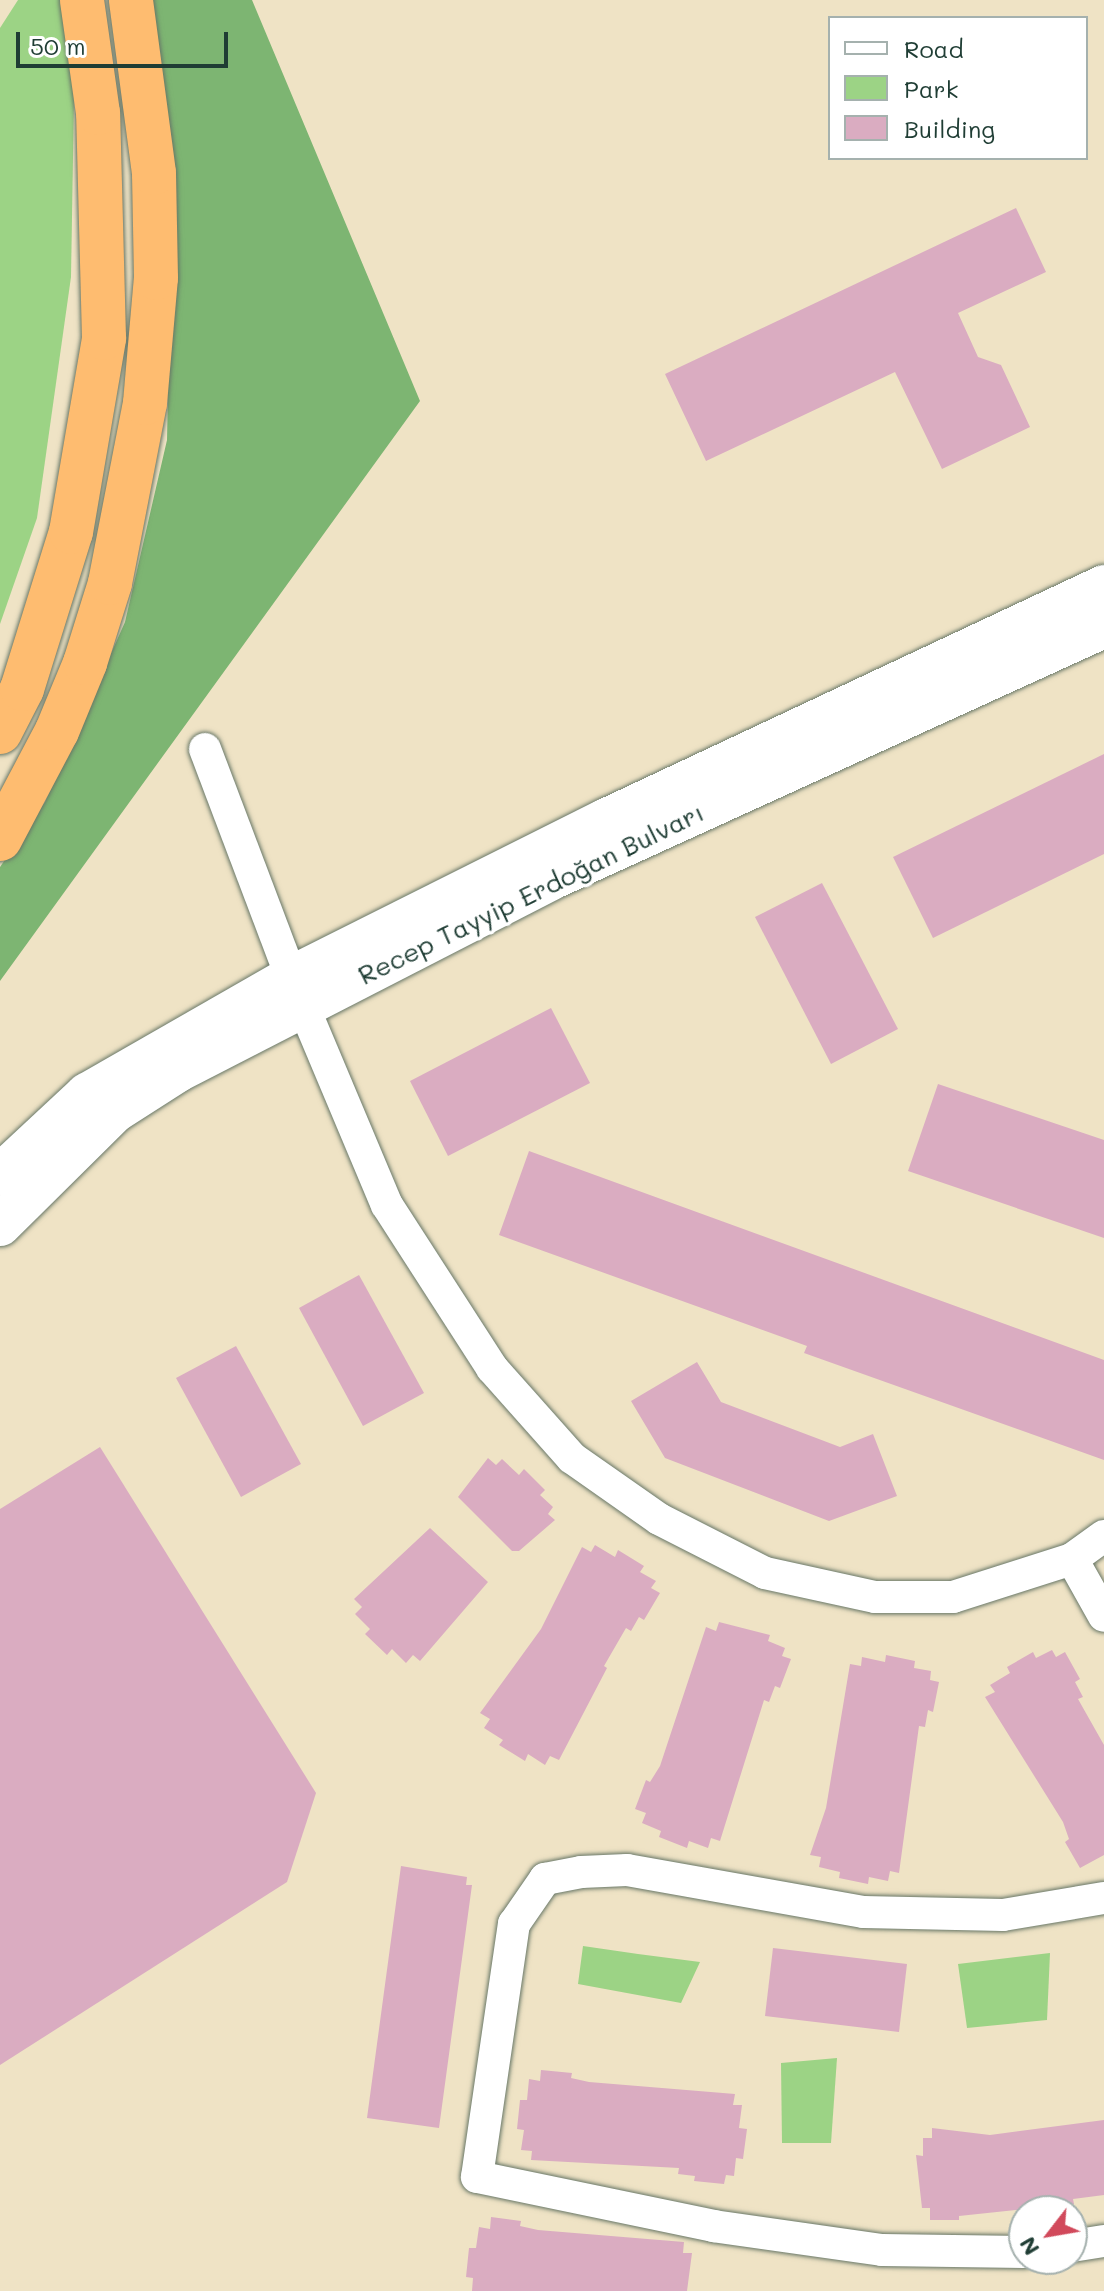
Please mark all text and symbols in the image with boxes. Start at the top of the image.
scale bar [20,16,232,66]
legend [828,16,1088,160]
text: 50 m [30,30,86,61]
text: Road [904,33,964,64]
text: Park [904,73,958,104]
text: Building [904,113,995,144]
street label: Recep Tayyip Erdoğan Bulvarı [353,797,709,991]
north arrow [1008,2195,1088,2275]
text: N [1012,2232,1045,2261]

